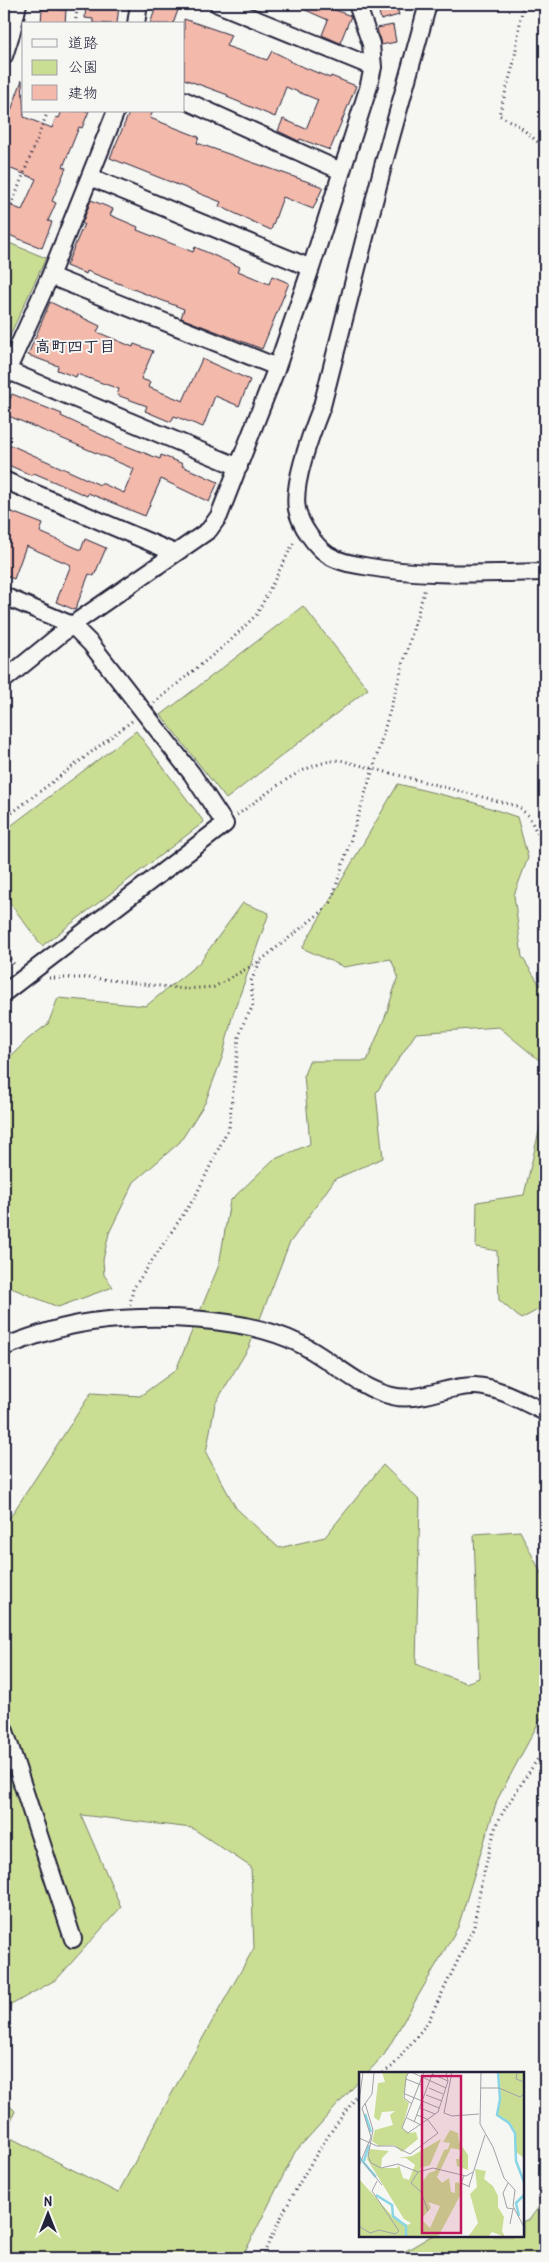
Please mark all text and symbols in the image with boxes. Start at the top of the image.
legend [22,22,185,112]
text: 道路 [68,32,98,53]
text: 公園 [68,56,98,77]
text: 建物 [68,82,98,103]
district label: 高町四丁目 [35,335,115,357]
inset map [359,2072,524,2237]
north arrow [22,2190,72,2240]
text: N [44,2191,52,2210]

